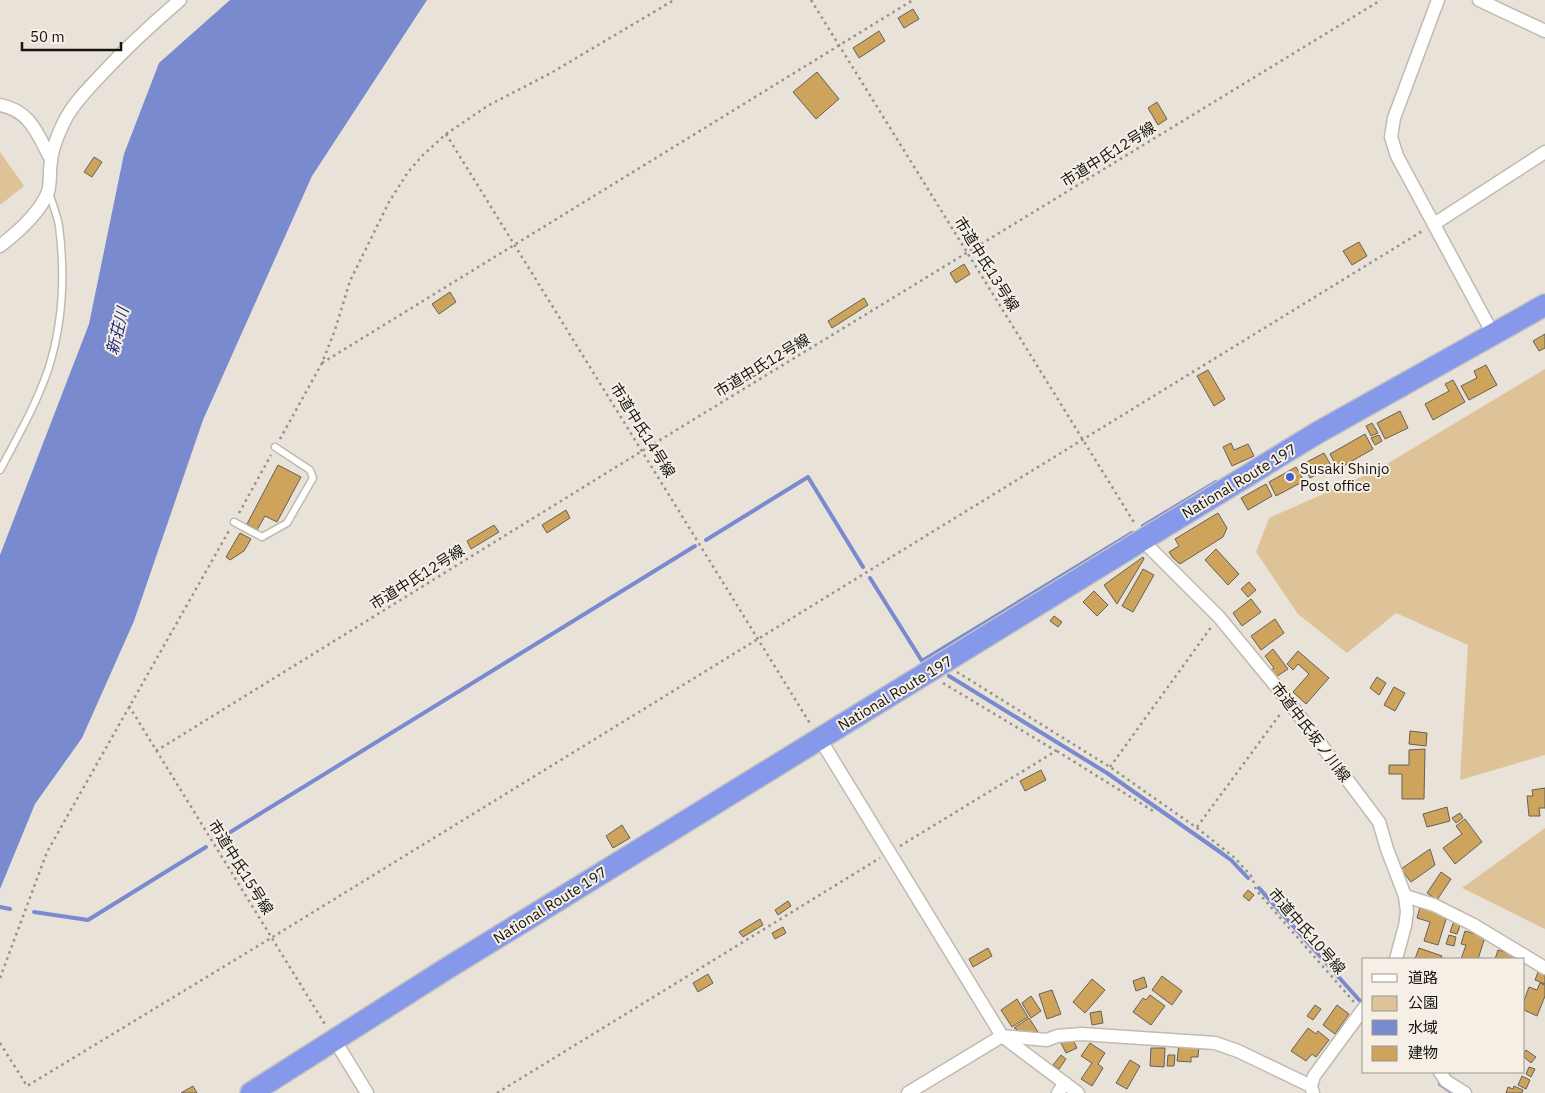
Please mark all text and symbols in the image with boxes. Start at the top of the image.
scale bar [22,20,121,52]
text: 50 m [30,27,65,46]
street label: 市道中氏12号線 [1057,117,1159,191]
street label: 市道中氏13号線 [950,213,1024,315]
water label: 新荘川 [101,303,133,357]
street label: 市道中氏12号線 [711,329,813,401]
street label: 市道中氏14号線 [606,379,680,481]
street label: National Route 197 [1178,439,1300,523]
place label: Susaki Shinjo Post office [1300,459,1389,495]
marker: Susaki Shinjo Post office [1284,471,1296,483]
street label: 市道中氏12号線 [366,540,468,614]
street label: National Route 197 [834,651,956,735]
street label: 市道中氏坂ノ川線 [1267,678,1355,786]
street label: 市道中氏15号線 [204,816,278,918]
street label: National Route 197 [490,862,610,948]
street label: 市道中氏10号線 [1264,884,1350,978]
legend [1362,958,1525,1073]
text: 道路 [1408,968,1438,987]
text: 公園 [1408,993,1438,1012]
text: 水域 [1408,1018,1438,1037]
text: 建物 [1408,1043,1438,1062]

